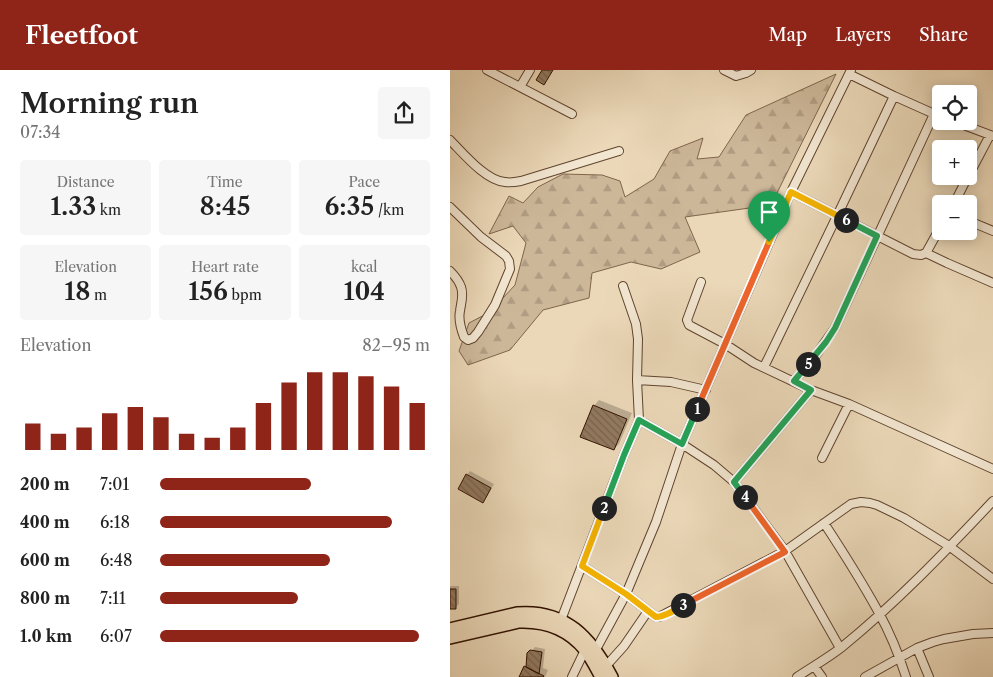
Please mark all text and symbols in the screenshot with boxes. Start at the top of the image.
text: Fleetfoot [25,21,138,50]
text: Map [769,24,807,46]
text: Layers [835,24,891,46]
text: Share [919,24,968,46]
map controls [932,85,977,240]
button: locate [932,85,977,130]
text: Morning run [20,86,199,120]
button: share [378,87,430,139]
text: 07:34 [20,122,61,142]
button: + [932,140,977,185]
text: Distance [57,173,115,191]
text: Time [207,173,243,191]
text: Pace [349,173,380,191]
text: 1.33 [50,191,96,222]
text: 8:45 [200,191,250,222]
text: 6:35 [324,191,374,222]
pin [748,191,790,242]
button: − [932,195,977,240]
icon: arrive [755,198,783,226]
text: km [96,201,121,219]
text: /km [374,201,404,219]
pin: 6 [834,208,858,232]
text: 6 [842,211,851,229]
text: Elevation [54,258,117,276]
text: Heart rate [191,258,259,276]
text: kcal [351,258,378,276]
text: 18 [64,276,90,307]
text: 156 [188,276,228,307]
text: 104 [344,276,385,307]
text: m [90,286,107,304]
text: bpm [228,286,262,304]
text: Elevation [20,335,91,355]
text: 82–95 m [362,335,430,355]
pin: 5 [796,352,820,376]
text: 5 [805,355,812,373]
pin: 1 [684,396,710,422]
text: 1 [694,400,701,418]
text: 200 m [20,474,70,494]
text: 7:01 [100,474,129,494]
pin: 4 [732,484,758,510]
text: 4 [741,488,750,506]
pin: 2 [592,496,616,520]
text: 2 [600,499,609,517]
text: 400 m [20,512,70,532]
text: 6:18 [100,512,130,532]
text: 600 m [20,550,70,570]
text: 6:48 [100,550,133,570]
text: 800 m [20,588,70,608]
text: 7:11 [100,588,126,608]
pin: 3 [670,592,696,618]
text: 3 [680,596,687,614]
text: 1.0 km [20,626,72,646]
text: 6:07 [100,626,132,646]

